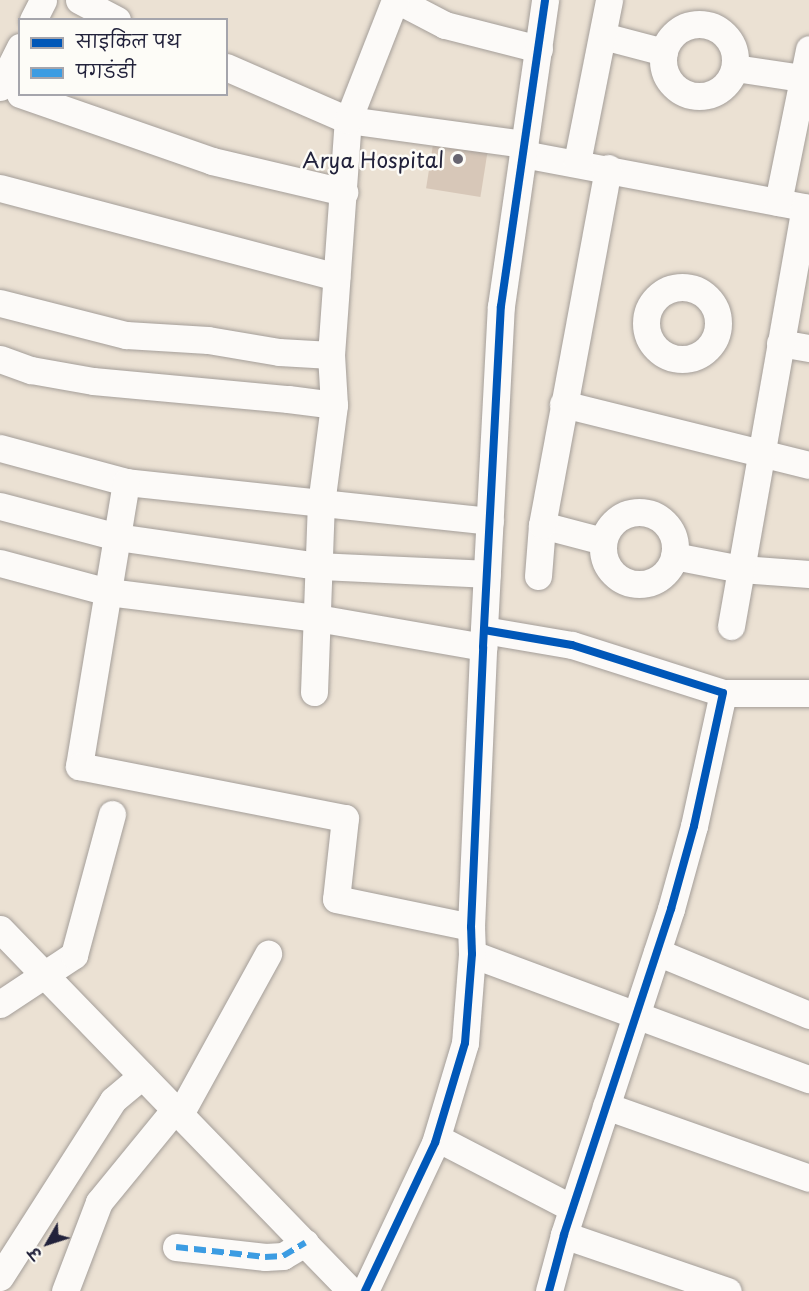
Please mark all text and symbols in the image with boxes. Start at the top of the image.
legend [18,18,228,96]
text: साइकिल पथ [76,27,181,54]
text: पगडंडी [76,57,136,84]
place label: Arya Hospital [301,146,444,172]
marker: Arya Hospital [449,150,467,168]
north arrow [18,1213,78,1273]
text: उ [21,1243,47,1266]

